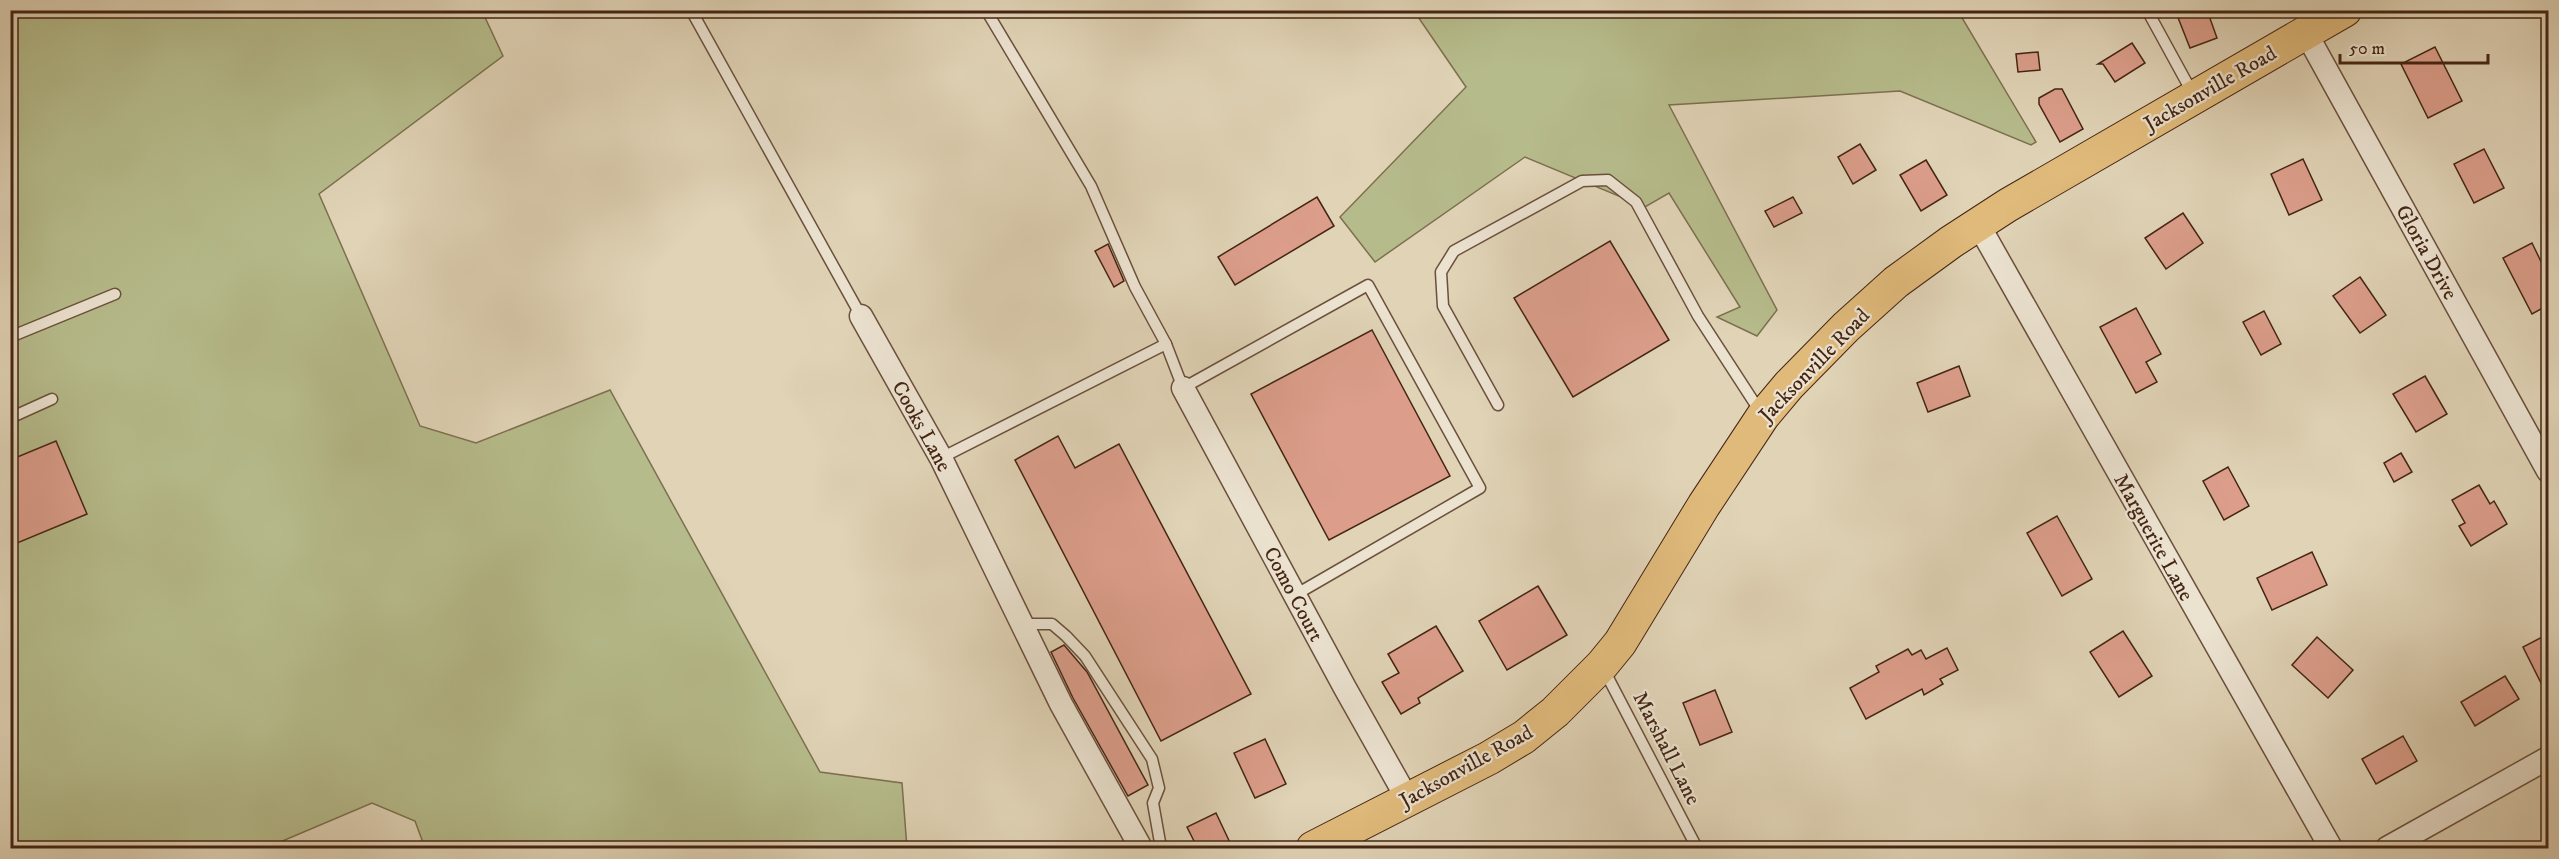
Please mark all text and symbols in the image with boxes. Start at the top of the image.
scale bar [2340,27,2488,65]
text: 50 m [2349,38,2385,60]
street label: Jacksonville Road [2138,40,2282,138]
street label: Gloria Drive [2389,200,2463,305]
street label: Jacksonville Road [1752,303,1876,430]
street label: Cooks Lane [886,376,957,477]
street label: Marguerite Lane [2107,469,2199,606]
street label: Como Court [1257,543,1329,646]
street label: Marshall Lane [1626,687,1706,810]
street label: Jacksonville Road [1394,719,1538,815]

